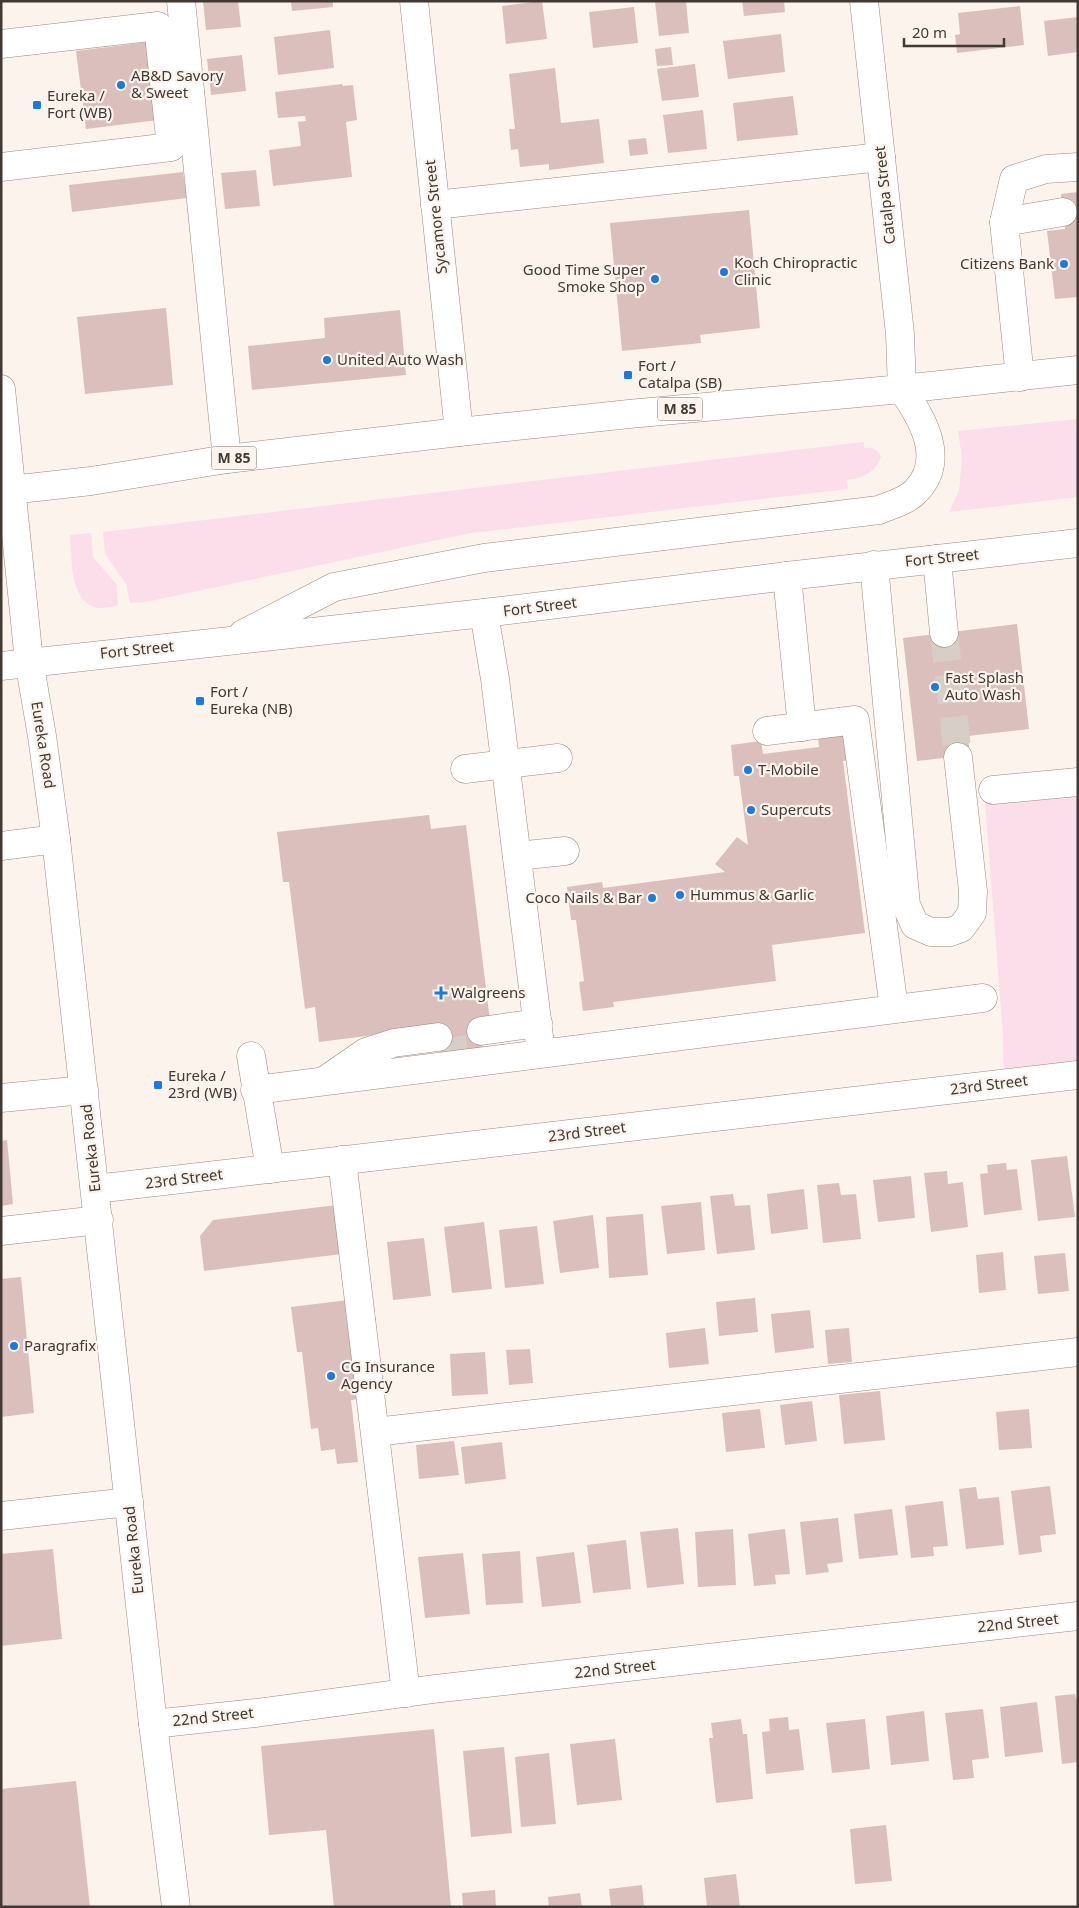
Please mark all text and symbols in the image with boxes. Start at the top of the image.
scale bar [904,15,1004,47]
text: 20 m [912,22,947,42]
place label: AB&D Savory & Sweet [131,65,224,102]
marker: AB&D Savory & Sweet [115,79,127,91]
place label: Eureka / Fort (WB) [47,85,112,122]
marker: Eureka / Fort (WB) [31,99,43,111]
street label: Catalpa Street [869,144,899,245]
street label: Sycamore Street [419,158,451,275]
place label: Koch Chiropractic Clinic [734,252,858,289]
place label: Citizens Bank [960,253,1054,273]
marker: Citizens Bank [1058,258,1070,270]
place label: Good Time Super Smoke Shop [523,259,645,296]
marker: Koch Chiropractic Clinic [718,266,730,278]
marker: Good Time Super Smoke Shop [649,273,661,285]
place label: United Auto Wash [337,349,464,369]
marker: United Auto Wash [321,354,333,366]
place label: Fort / Catalpa (SB) [638,355,722,392]
marker: Fort / Catalpa (SB) [622,369,634,381]
road number: M 85 [658,398,702,420]
road number: M 85 [212,446,256,469]
street label: Fort Street [904,543,980,571]
street label: Fort Street [502,591,579,620]
street label: Fort Street [99,635,175,663]
place label: Fast Splash Auto Wash [945,667,1024,704]
place label: Fort / Eureka (NB) [210,681,292,718]
marker: Fast Splash Auto Wash [929,681,941,693]
marker: Fort / Eureka (NB) [194,695,206,707]
street label: Eureka Road [27,700,61,790]
place label: T-Mobile [758,759,819,779]
marker: T-Mobile [742,764,754,776]
place label: Supercuts [761,799,831,819]
marker: Supercuts [745,804,757,816]
place label: Hummus & Garlic [690,884,814,904]
place label: Coco Nails & Bar [525,887,642,907]
marker: Hummus & Garlic [674,889,686,901]
marker: Coco Nails & Bar [646,892,658,904]
place label: Walgreens [451,982,525,1002]
marker: Walgreens [435,987,447,999]
place label: Eureka / 23rd (WB) [168,1065,237,1102]
street label: 23rd Street [949,1069,1029,1099]
marker: Eureka / 23rd (WB) [152,1079,164,1091]
street label: Eureka Road [75,1103,105,1193]
street label: 23rd Street [547,1116,627,1146]
street label: 23rd Street [144,1163,224,1193]
place label: Paragrafix [24,1335,96,1355]
marker: Paragrafix [8,1340,20,1352]
place label: CG Insurance Agency [341,1356,435,1393]
marker: CG Insurance Agency [325,1370,337,1382]
street label: Eureka Road [118,1505,148,1595]
street label: 22nd Street [976,1608,1060,1636]
street label: 22nd Street [573,1654,657,1682]
street label: 22nd Street [171,1702,255,1730]

